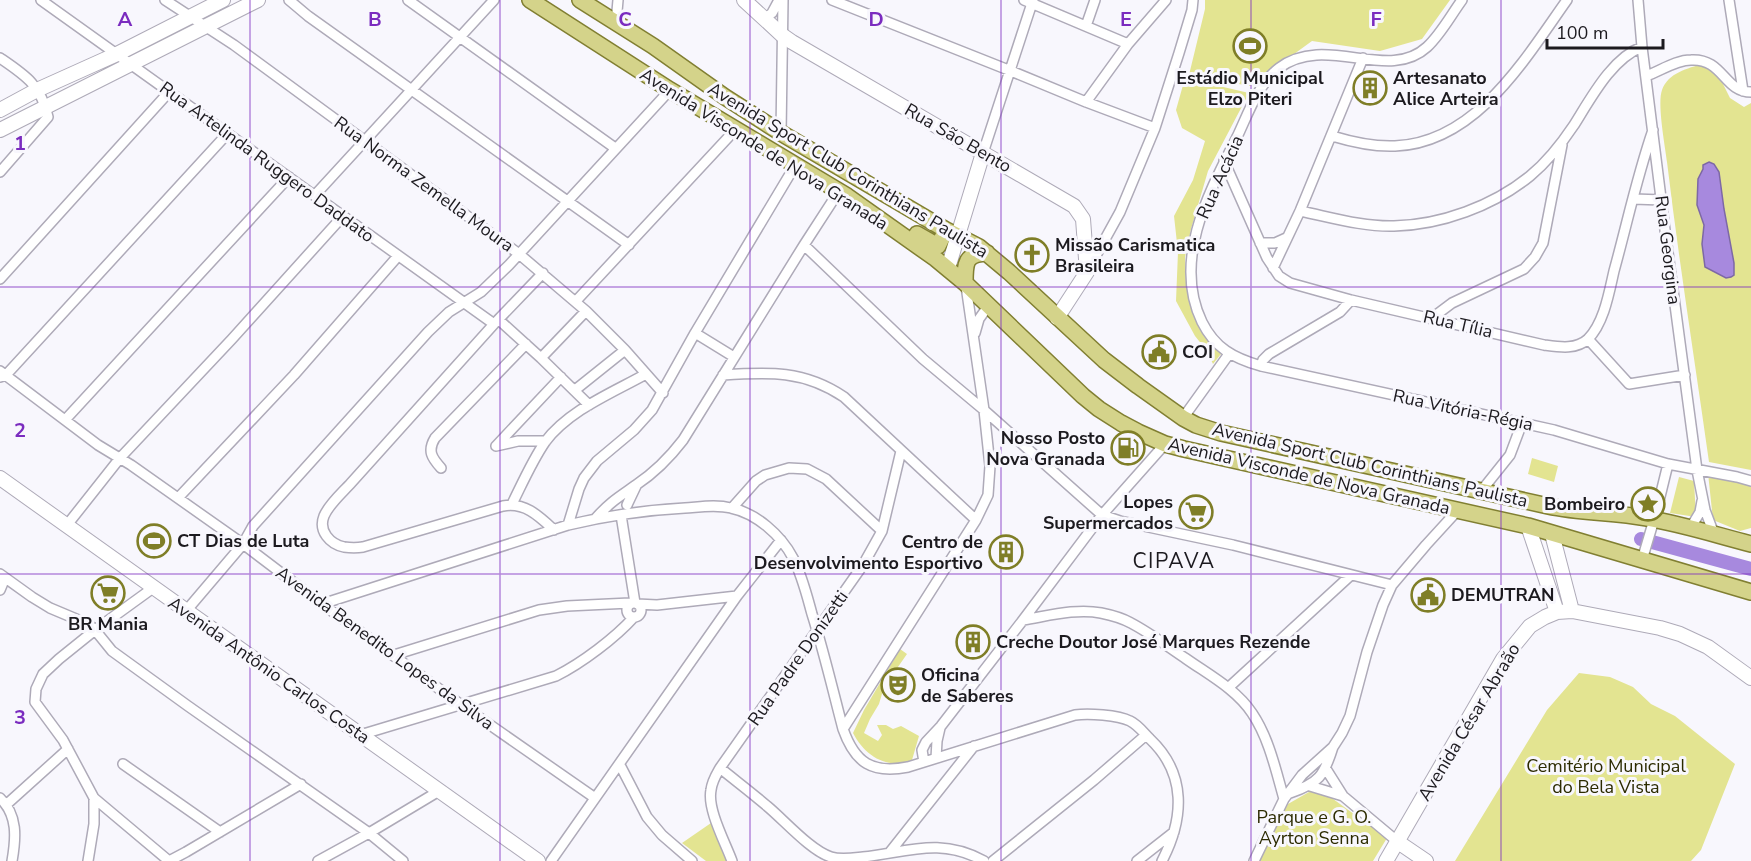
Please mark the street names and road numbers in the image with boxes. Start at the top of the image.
street label: Avenida Visconde de Nova Granada [635,62,893,236]
street label: Rua Artelinda Ruggero Daddato [155,76,379,248]
street label: Avenida Sport Club Corinthians Paulista [703,77,993,263]
street label: Rua São Bento [900,98,1016,178]
street label: Rua Norma Zemella Moura [329,111,519,257]
street label: Rua Acácia [1191,131,1249,223]
street label: Rua Georgina [1649,194,1687,306]
street label: Rua Tília [1421,304,1495,344]
street label: Rua Vitória-Régia [1391,383,1535,437]
street label: Avenida Sport Club Corinthians Paulista [1210,417,1530,513]
street label: Avenida Visconde de Nova Granada [1166,432,1452,520]
street label: Avenida Benedito Lopes da Silva [271,561,499,735]
street label: Rua Padre Donizetti [742,586,854,730]
street label: Avenida Antônio Carlos Costa [163,591,375,749]
street label: Avenida César Abraão [1412,639,1526,805]

